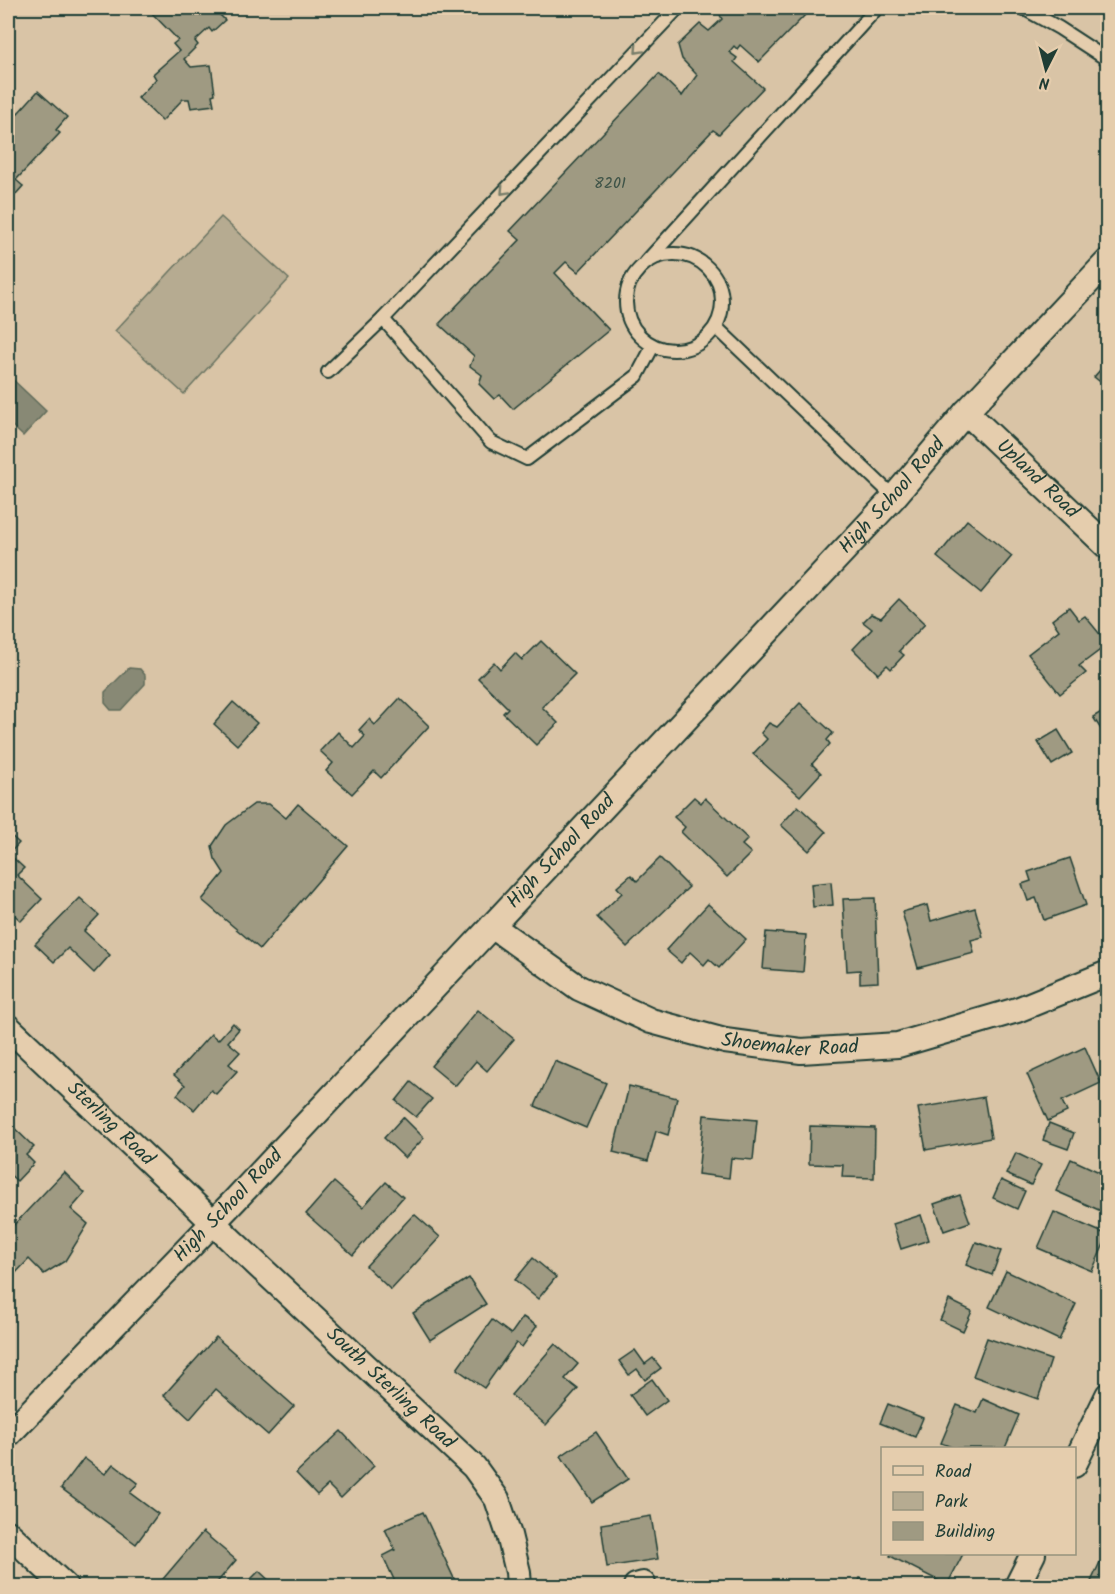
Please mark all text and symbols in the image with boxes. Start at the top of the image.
north arrow [1016,39,1076,99]
one-way arrow [634,43,645,54]
text: N [1038,69,1051,95]
house number: 8201 [594,171,626,196]
one-way arrow [500,185,511,195]
street label: High School Road [832,430,954,562]
street label: Upland Road [988,432,1087,528]
street label: High School Road [499,786,624,917]
street label: Shoemaker Road [719,1025,861,1067]
street label: Sterling Road [59,1074,163,1175]
street label: High School Road [166,1141,292,1271]
street label: South Sterling Road [318,1320,463,1458]
legend [881,1447,1076,1555]
text: Road [935,1458,972,1487]
text: Park [935,1488,968,1517]
text: Building [935,1518,995,1547]

